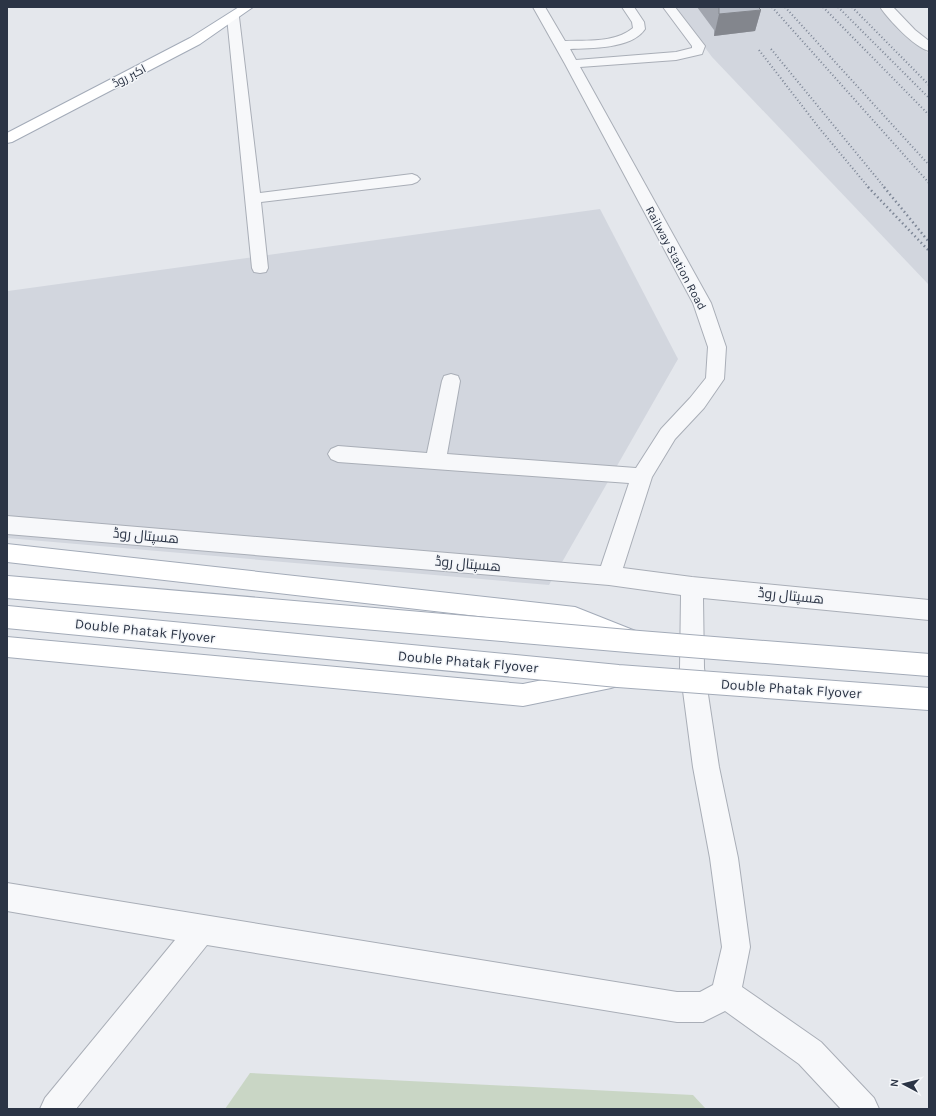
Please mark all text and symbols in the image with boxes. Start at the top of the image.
street label: اکبر روڈ [110,62,148,90]
street label: Railway Station Road [643,204,709,312]
street label: ھسپتال روڈ [112,525,180,548]
street label: ھسپتال روڈ [434,553,502,576]
street label: ھسپتال روڈ [757,584,825,609]
street label: Double Phatak Flyover [74,615,217,647]
street label: Double Phatak Flyover [397,647,540,677]
street label: Double Phatak Flyover [720,676,863,702]
north arrow [884,1064,924,1104]
text: N [888,1078,902,1088]

